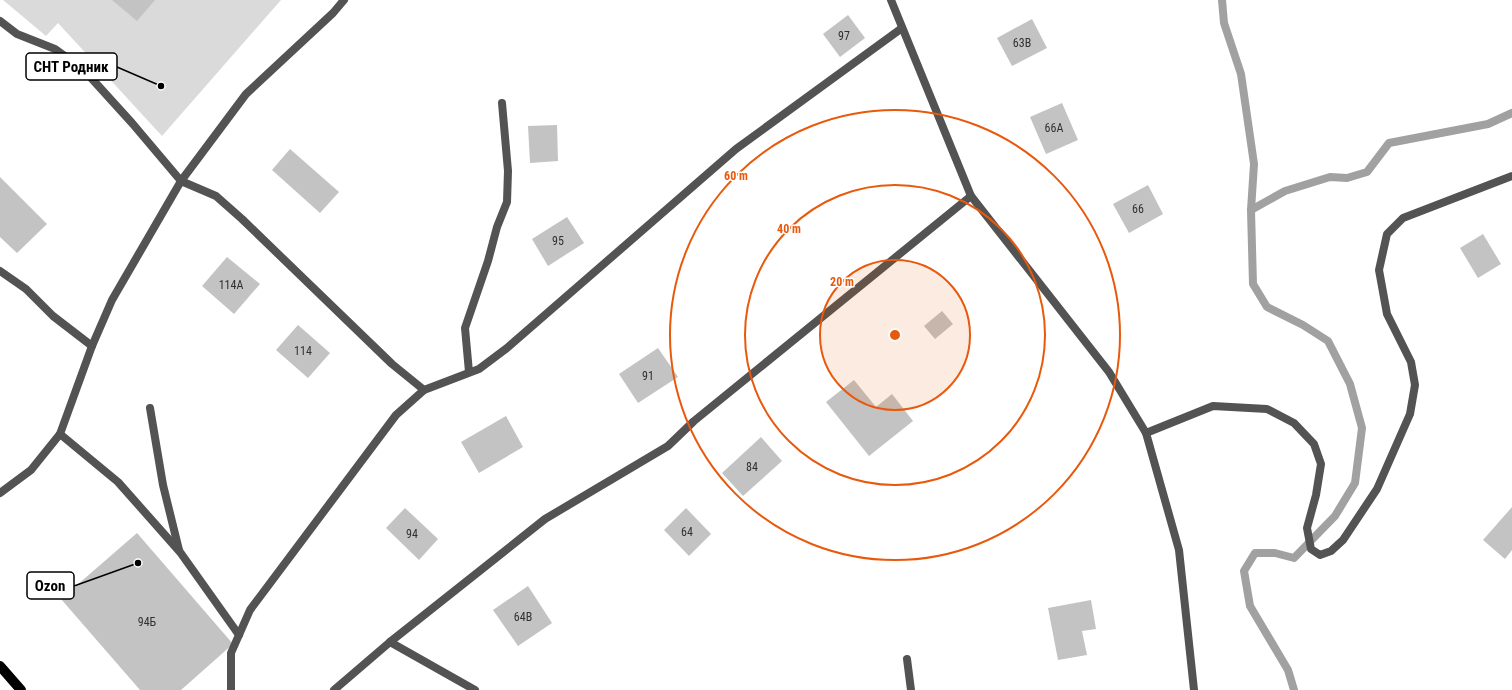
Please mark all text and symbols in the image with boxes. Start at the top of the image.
house number: 97 [838,29,850,43]
house number: 63В [1013,36,1031,50]
callout: СНТ Родник [26,53,117,80]
text: СНТ Родник [34,58,109,76]
house number: 66А [1045,121,1063,135]
text: 60 m [724,169,748,183]
house number: 66 [1132,202,1144,216]
text: 40 m [777,222,801,236]
house number: 95 [552,234,564,248]
text: 20 m [830,275,854,289]
house number: 114А [219,278,243,292]
centre of rings [888,328,902,342]
house number: 114 [294,344,312,358]
house number: 91 [642,369,654,383]
house number: 84 [746,460,758,474]
house number: 64 [681,525,693,539]
house number: 94 [406,527,418,541]
callout: Ozon [27,572,74,599]
text: Ozon [35,577,65,595]
house number: 64В [514,610,532,624]
house number: 94Б [138,615,157,629]

